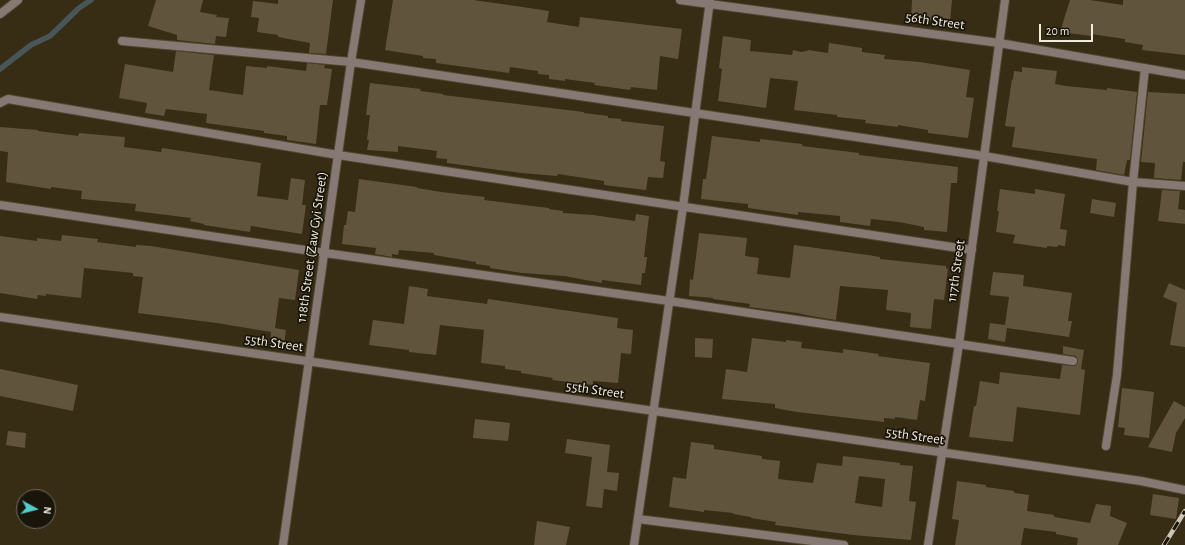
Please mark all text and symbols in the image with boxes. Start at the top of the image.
street label: 56th Street [904,9,966,33]
scale bar [1041,16,1095,42]
text: 20 m [1046,25,1069,37]
street label: 118th Street (Zaw Gyi Street) [293,171,331,323]
street label: 117th Street [943,239,969,303]
street label: 55th Street [244,331,304,355]
street label: 55th Street [565,378,625,402]
street label: 55th Street [885,424,945,448]
north arrow [16,489,56,529]
text: N [41,506,53,515]

